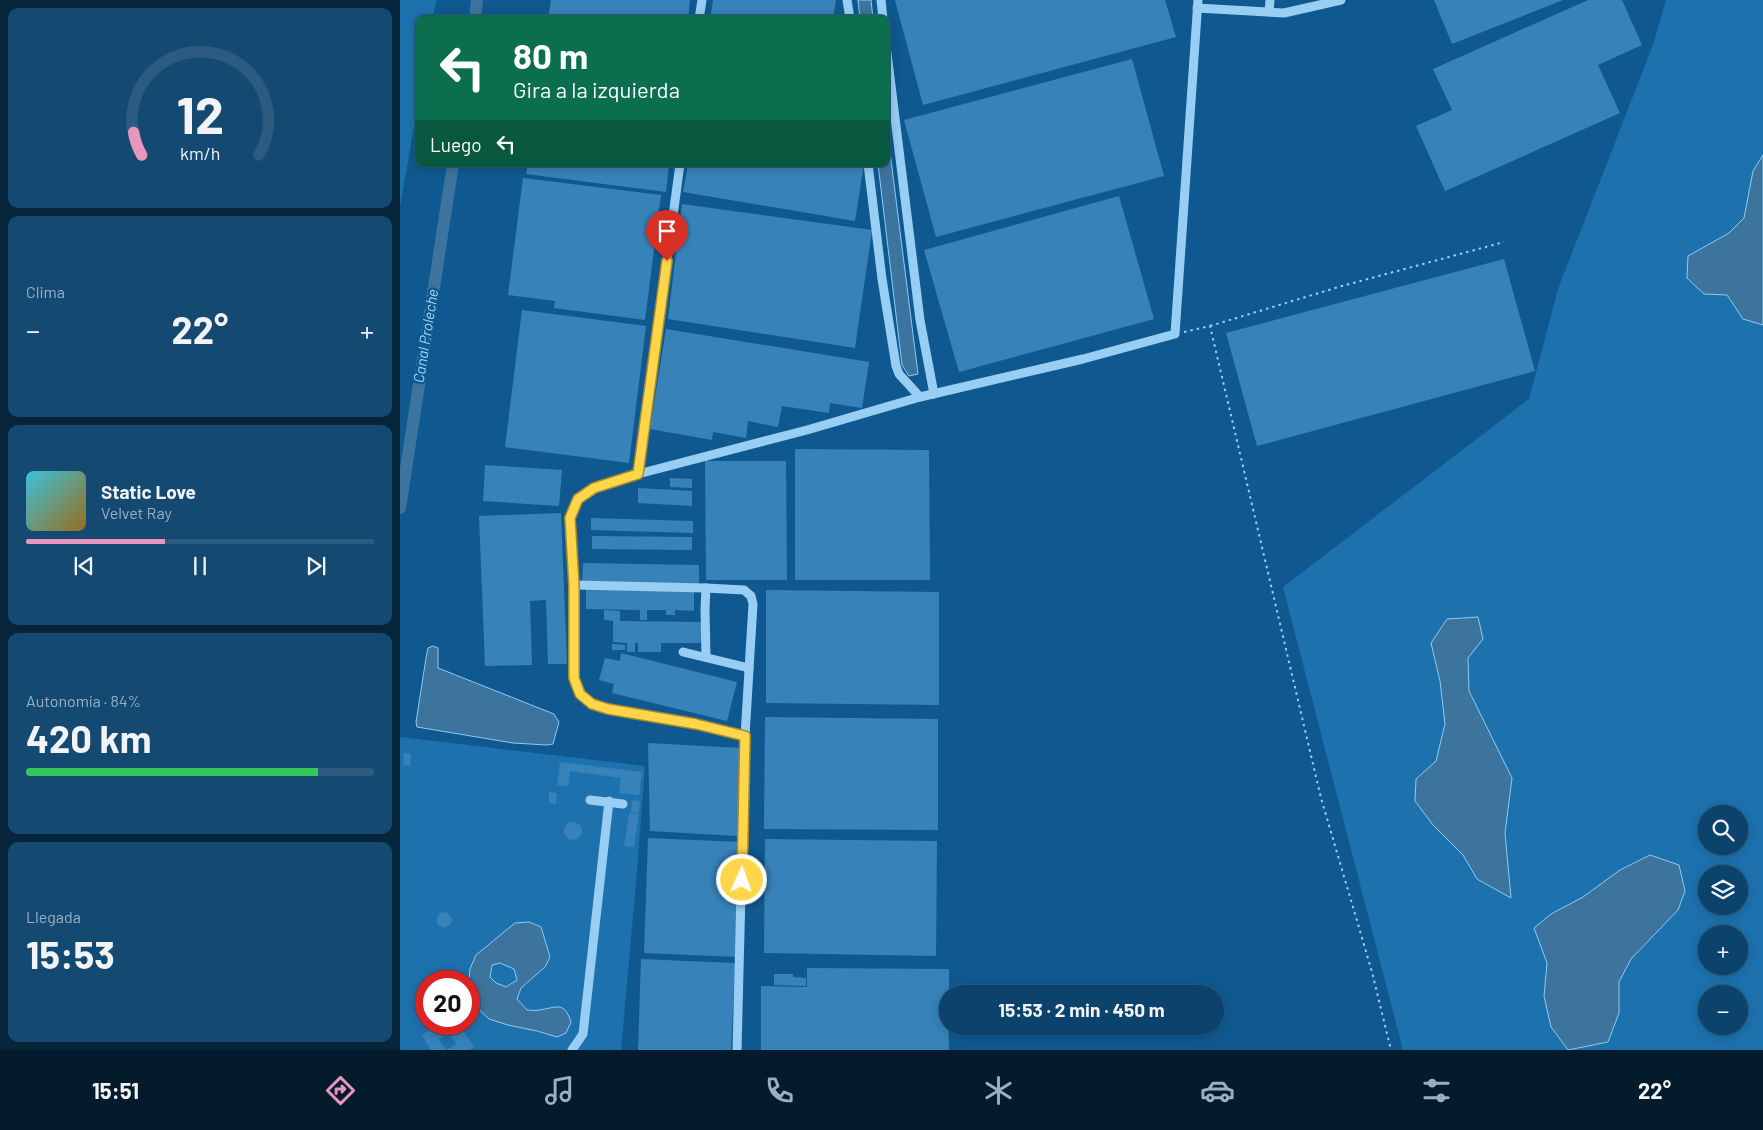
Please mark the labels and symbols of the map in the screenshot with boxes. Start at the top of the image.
pin [646,210,688,261]
water label: Canal Proleche [409,287,441,384]
position arrow [715,853,767,905]
speed limit sign: 20 [415,970,480,1035]

